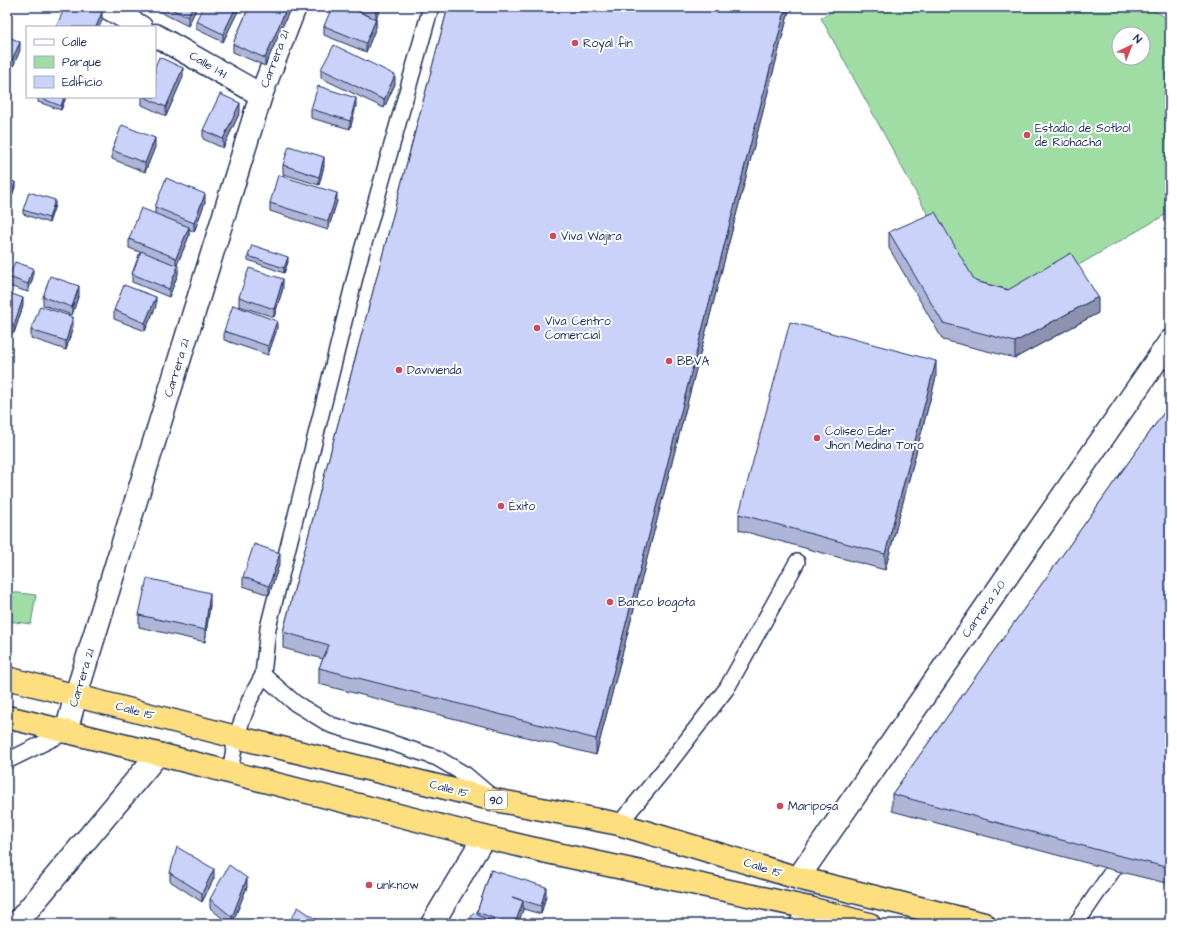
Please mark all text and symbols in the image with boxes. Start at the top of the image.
legend [26,26,156,98]
north arrow [1111,26,1151,66]
street label: Carrera 21 [256,27,294,90]
text: N [1130,31,1145,47]
text: Calle [62,34,87,51]
place label: Royal fin [583,35,633,53]
marker: Royal fin [570,38,580,48]
street label: Calle 14I [186,47,230,83]
text: Parque [62,54,102,71]
text: Edificio [62,74,102,91]
place label: Estadio de Sotbol de Riohacha [1035,120,1131,151]
marker: Estadio de Sotbol de Riohacha [1022,130,1032,140]
place label: Viva Wajira [561,228,622,245]
marker: Viva Wajira [548,231,558,241]
place label: Viva Centro Comercial [545,313,611,344]
marker: Viva Centro Comercial [532,323,542,333]
street label: Carrera 21 [160,336,194,399]
place label: BBVA [677,353,710,370]
marker: BBVA [664,356,674,366]
place label: Davivienda [407,362,462,379]
marker: Davivienda [394,365,404,375]
place label: Coliseo Eder Jhon Medina Toro [825,423,924,454]
marker: Coliseo Eder Jhon Medina Toro [812,433,822,443]
place label: Éxito [509,498,535,515]
marker: Éxito [496,501,506,511]
street label: Carrera 20 [958,577,1010,641]
place label: Banco bogota [618,594,695,612]
marker: Banco bogota [605,597,615,607]
street label: Carrera 21 [65,646,99,709]
street label: Calle 15 [114,698,157,724]
street label: Calle 15 [428,776,471,802]
road number: 90 [485,791,507,809]
place label: Mariposa [788,798,838,815]
marker: Mariposa [775,801,785,811]
street label: Calle 15 [742,854,785,882]
place label: unknow [377,877,419,894]
marker: unknow [364,880,374,890]

